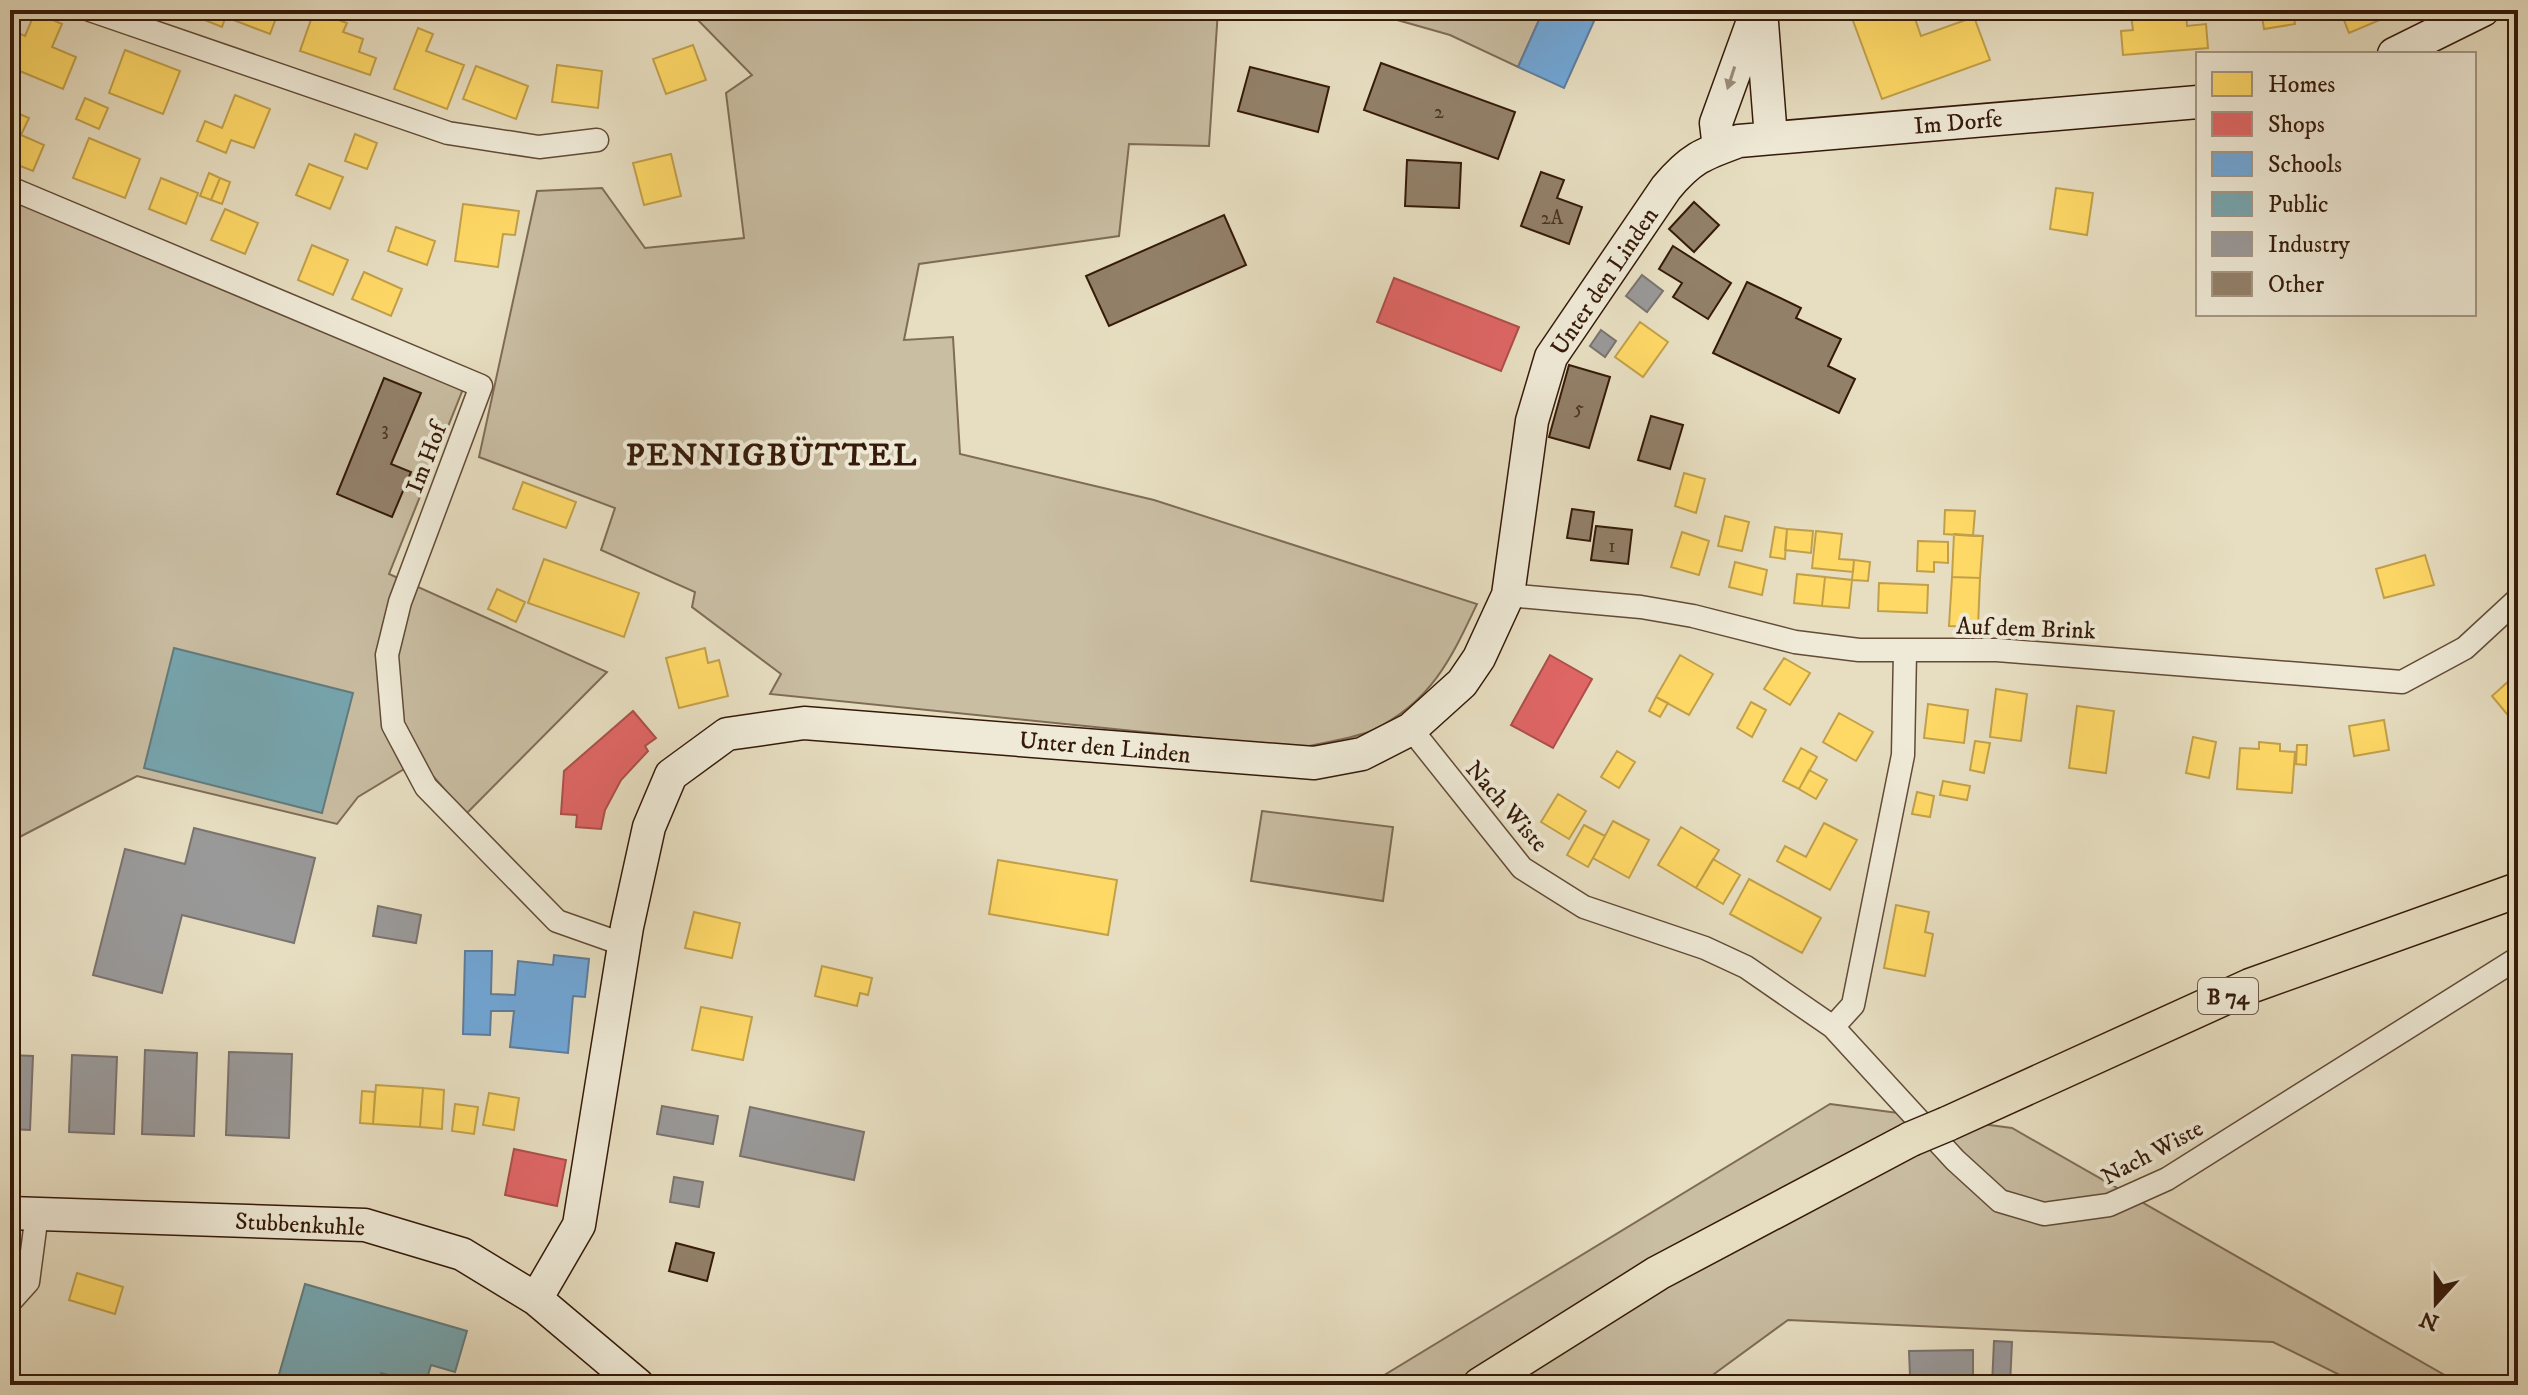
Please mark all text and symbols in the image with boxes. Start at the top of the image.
legend [2196,52,2476,316]
one-way arrow [1724,66,1737,90]
text: Homes [2268,70,2335,100]
house number: 2 [1434,100,1444,125]
street label: Im Dorfe [1912,104,2004,142]
text: Shops [2268,110,2325,140]
text: Schools [2268,150,2342,180]
text: Public [2268,190,2328,220]
street label: Unter den Linden [1544,201,1666,361]
house number: 2A [1541,206,1564,231]
text: Industry [2268,230,2351,260]
text: Other [2268,270,2324,300]
house number: 5 [1574,396,1584,421]
street label: Im Hof [400,416,455,497]
house number: 3 [381,417,389,442]
district label: PENNIGBÜTTEL [626,436,918,476]
house number: 1 [1608,534,1616,559]
street label: Auf dem Brink [1956,612,2096,646]
street label: Unter den Linden [1018,726,1192,770]
street label: Nach Wiste [1458,755,1554,858]
road number: B 74 [2198,978,2258,1014]
street label: Nach Wiste [2096,1114,2209,1192]
street label: Stubbenkuhle [234,1207,366,1243]
north arrow [2396,1263,2476,1343]
text: N [2416,1304,2443,1336]

